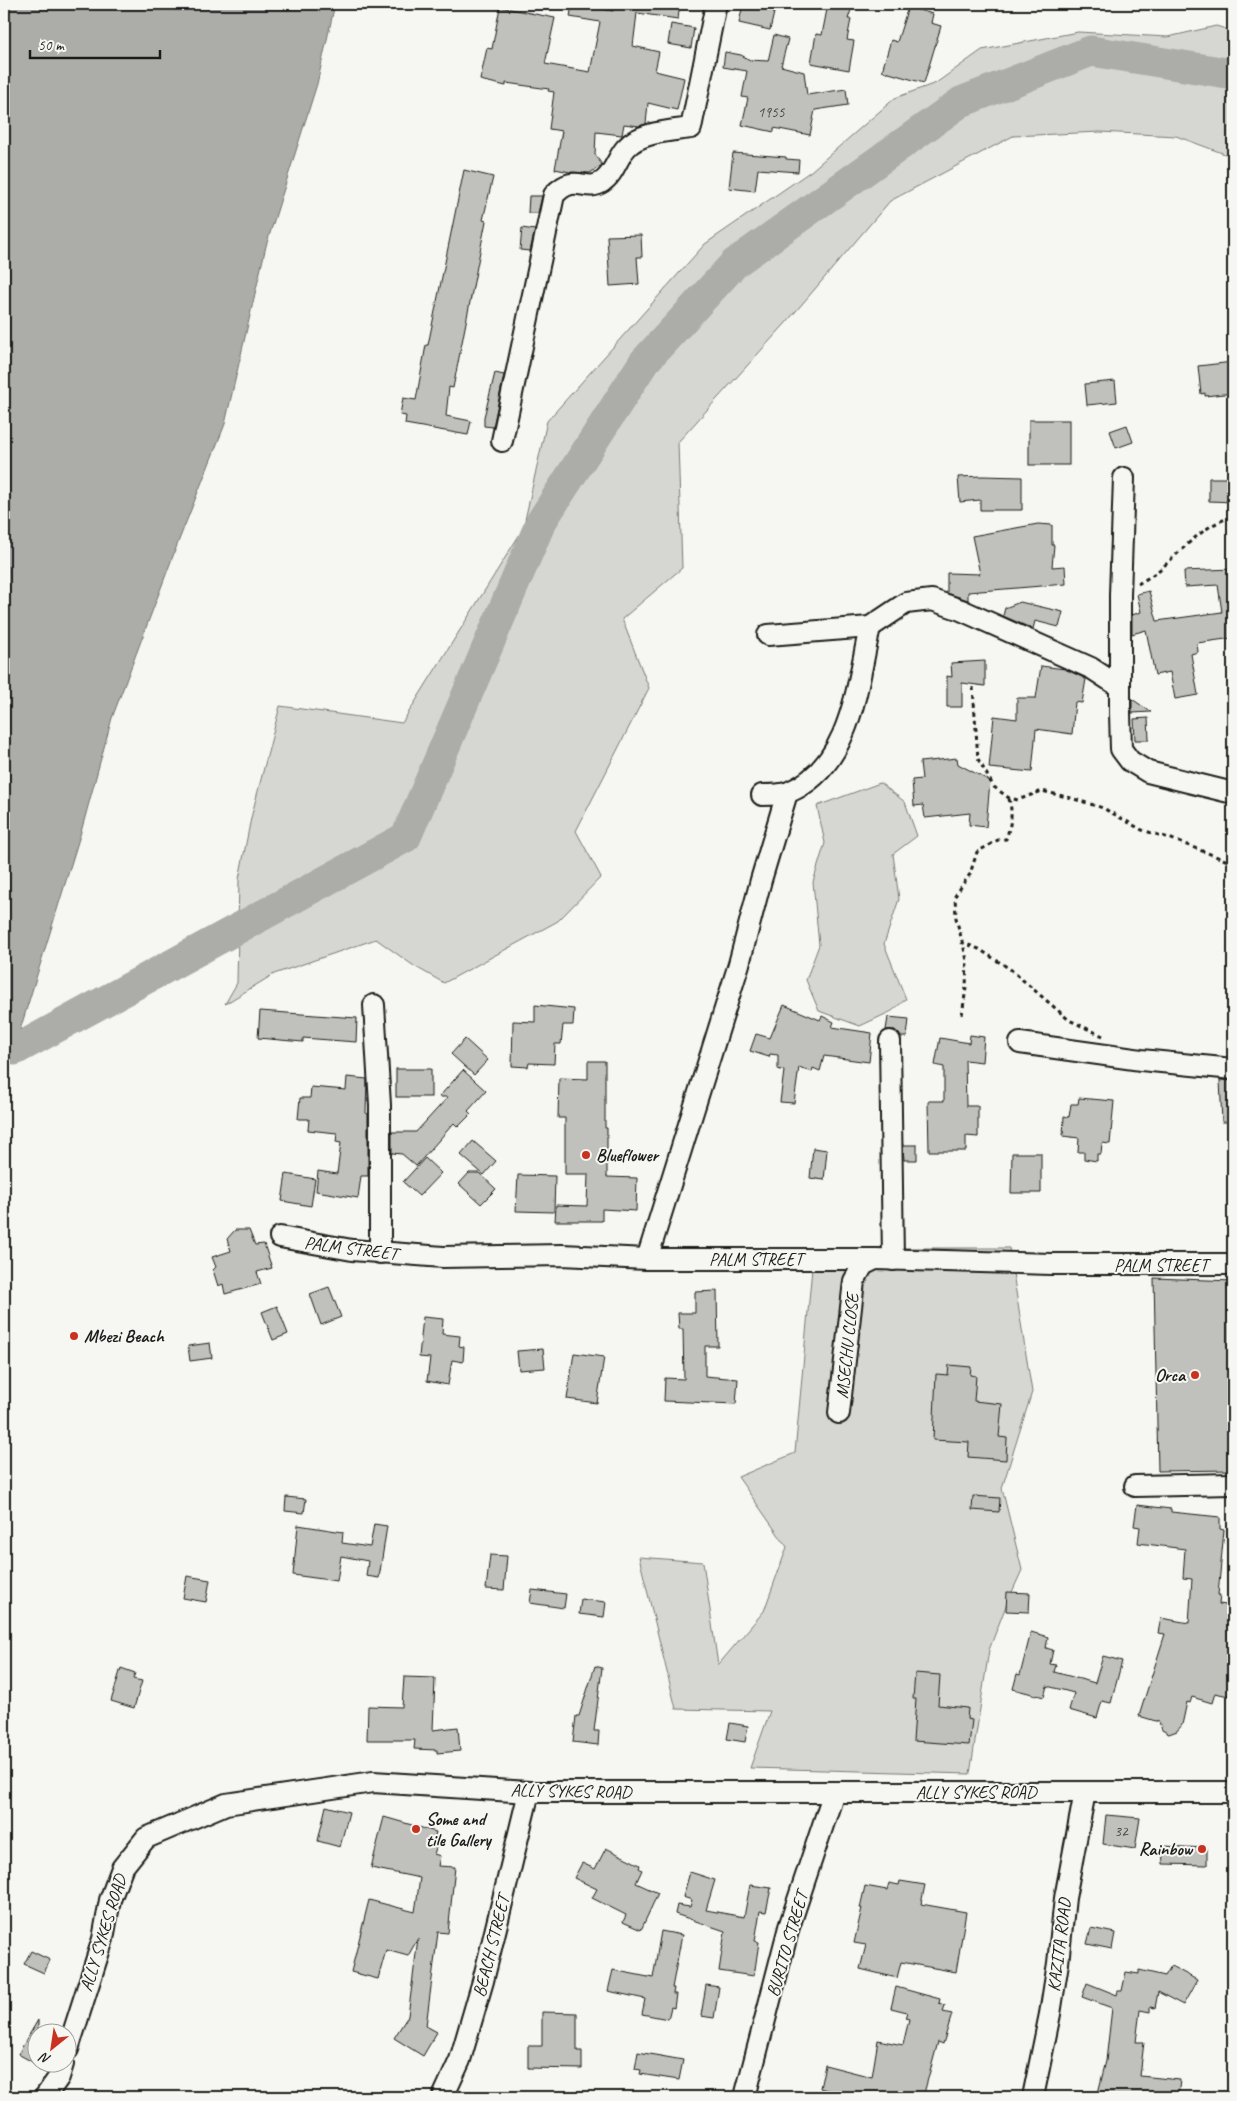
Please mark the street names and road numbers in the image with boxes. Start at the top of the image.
street label: PALM STREET [303,1231,403,1265]
street label: PALM STREET [709,1248,807,1270]
street label: PALM STREET [1114,1254,1212,1276]
street label: MSECHU CLOSE [831,1290,864,1400]
street label: ALLY SYKES ROAD [510,1779,633,1803]
street label: ALLY SYKES ROAD [916,1781,1038,1803]
street label: ALLY SYKES ROAD [75,1871,132,1994]
street label: BURITO STREET [761,1885,814,1999]
street label: BEACH STREET [468,1889,515,1999]
street label: KAZITA ROAD [1042,1896,1076,1993]

